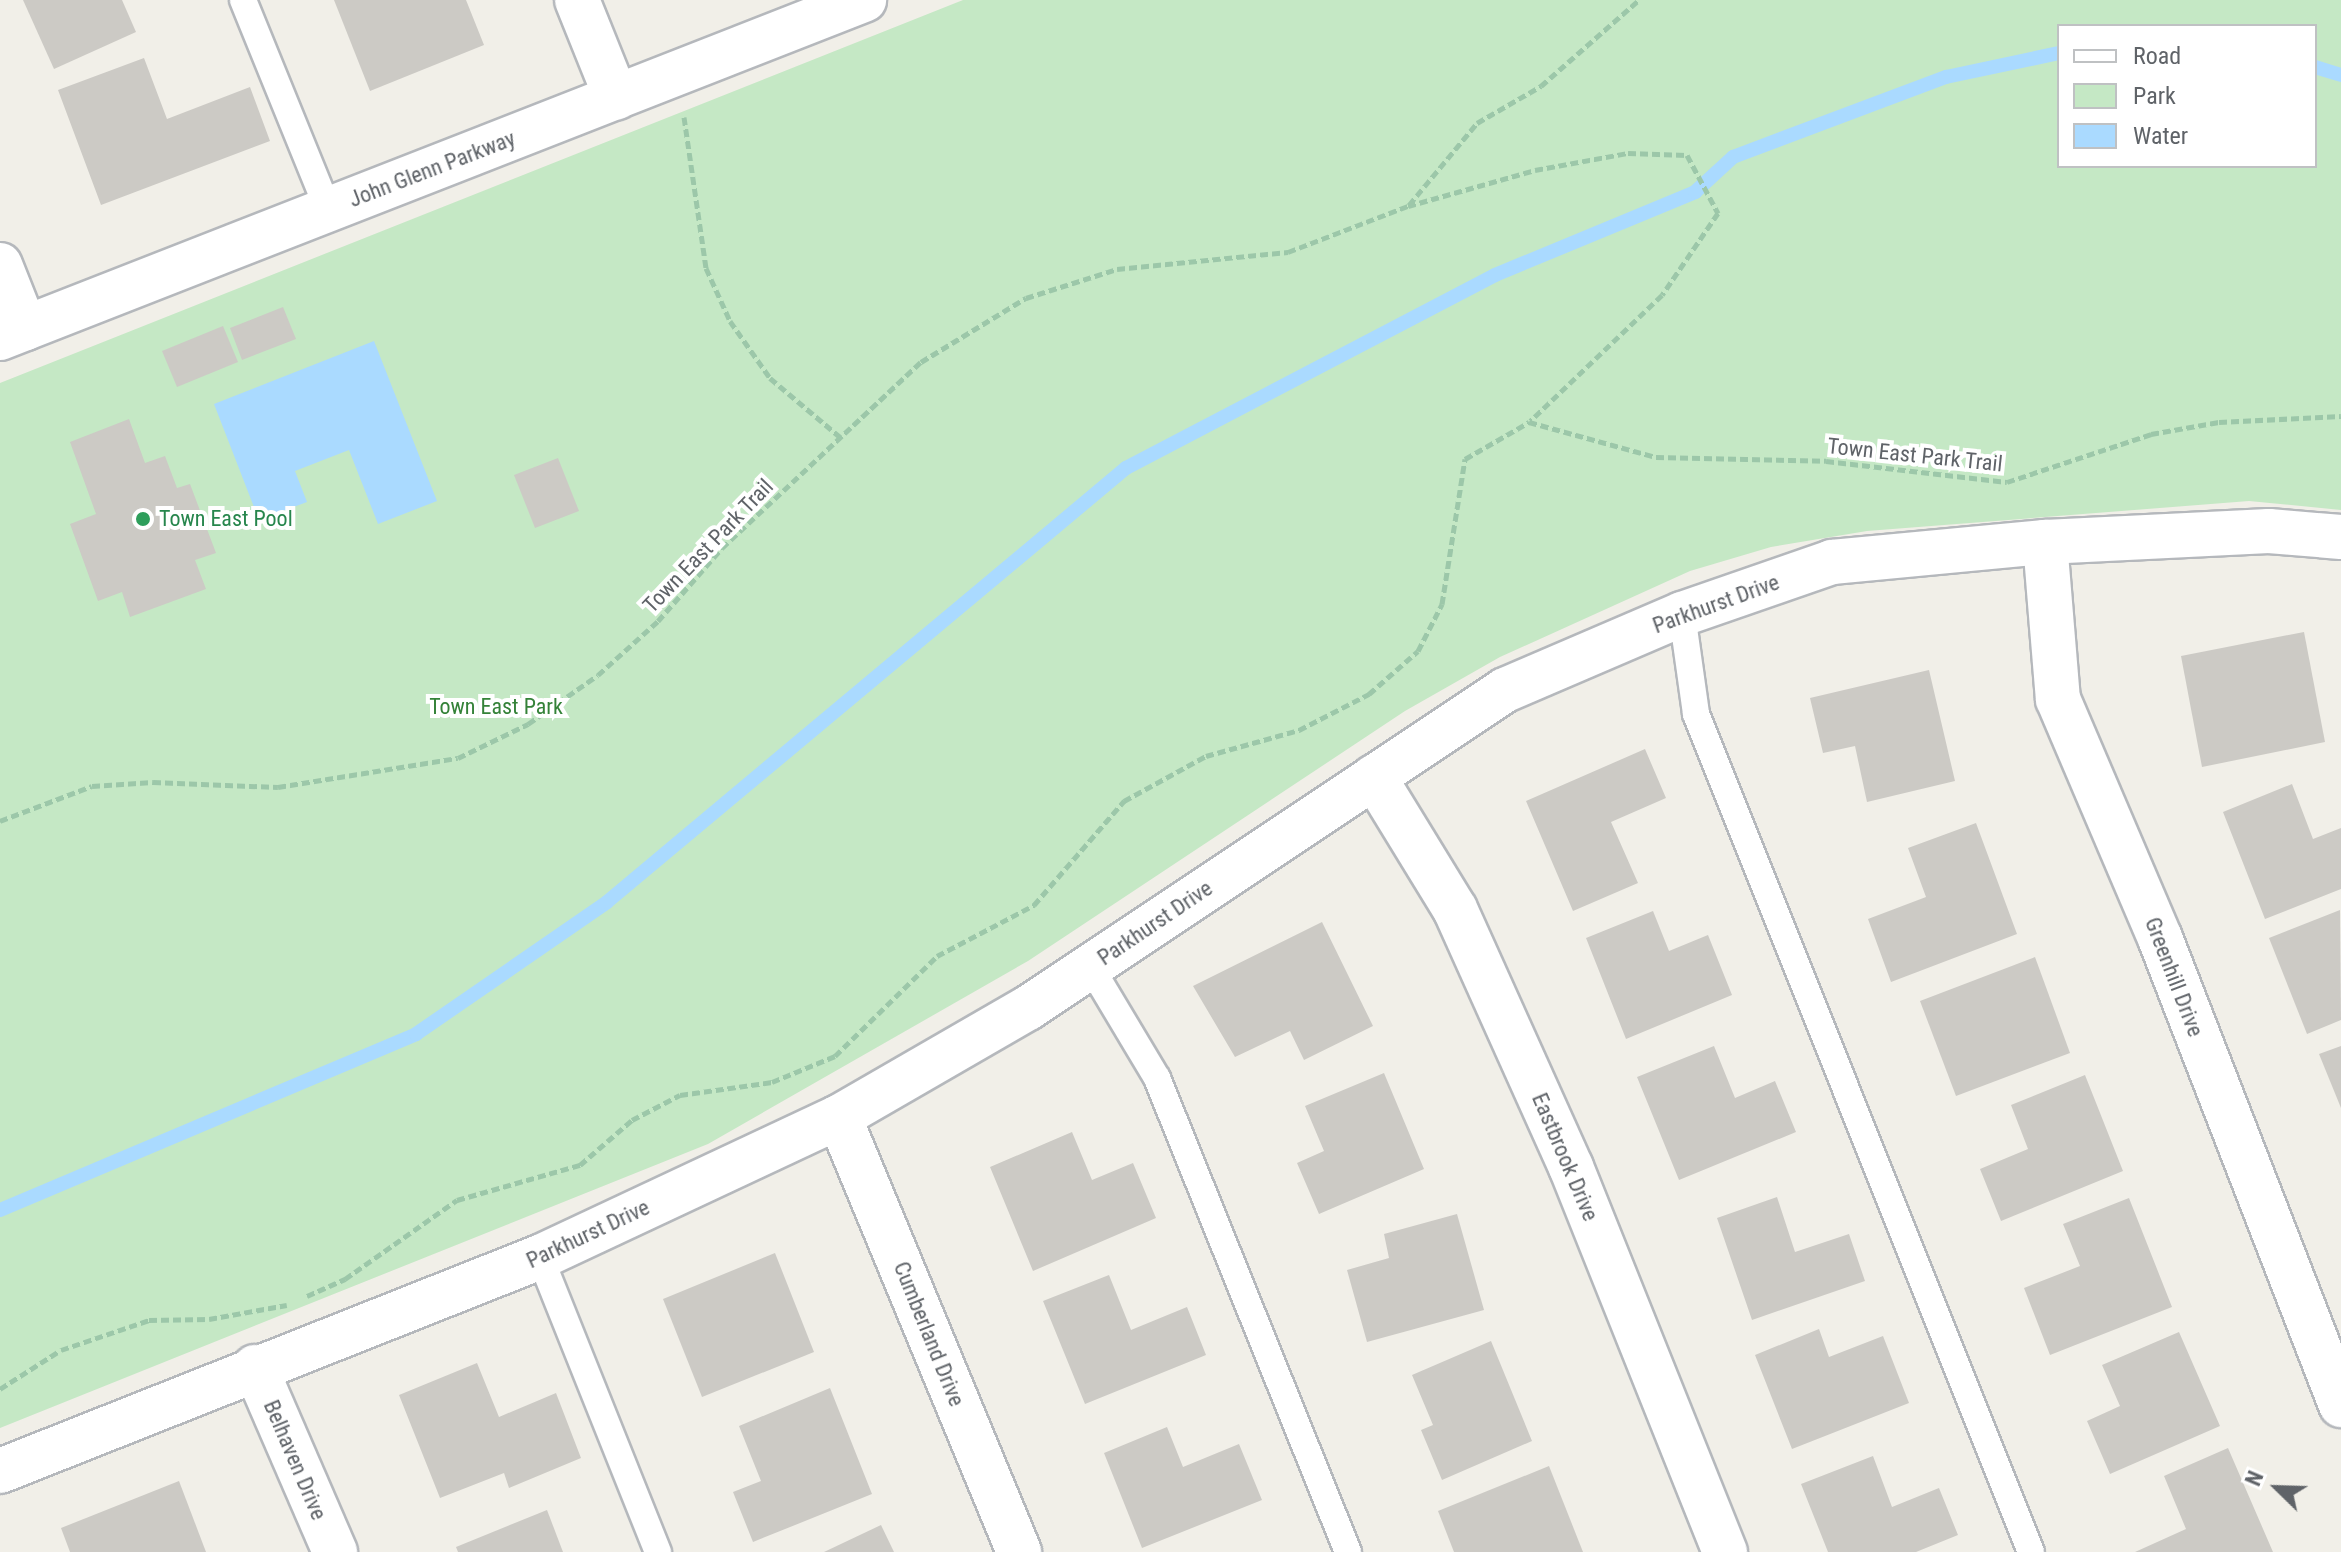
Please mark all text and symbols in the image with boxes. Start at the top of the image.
legend [2057,24,2317,168]
text: Road [2133,42,2181,70]
text: Park [2133,82,2176,110]
text: Water [2133,122,2188,150]
street label: John Glenn Parkway [345,125,519,213]
street label: Town East Park Trail [1826,433,2004,477]
street label: Town East Park Trail [637,473,779,619]
place label: Town East Pool [159,506,293,532]
marker: Town East Pool [134,510,152,528]
street label: Parkhurst Drive [1649,569,1783,639]
park label: Town East Park [429,694,563,720]
street label: Parkhurst Drive [1093,875,1217,971]
street label: Greenhill Drive [2139,914,2209,1040]
street label: Eastbrook Drive [1526,1089,1604,1225]
street label: Parkhurst Drive [522,1194,654,1274]
street label: Cumberland Drive [888,1258,970,1410]
street label: Belhaven Drive [258,1396,332,1524]
north arrow [2237,1448,2317,1528]
text: N [2240,1467,2269,1490]

